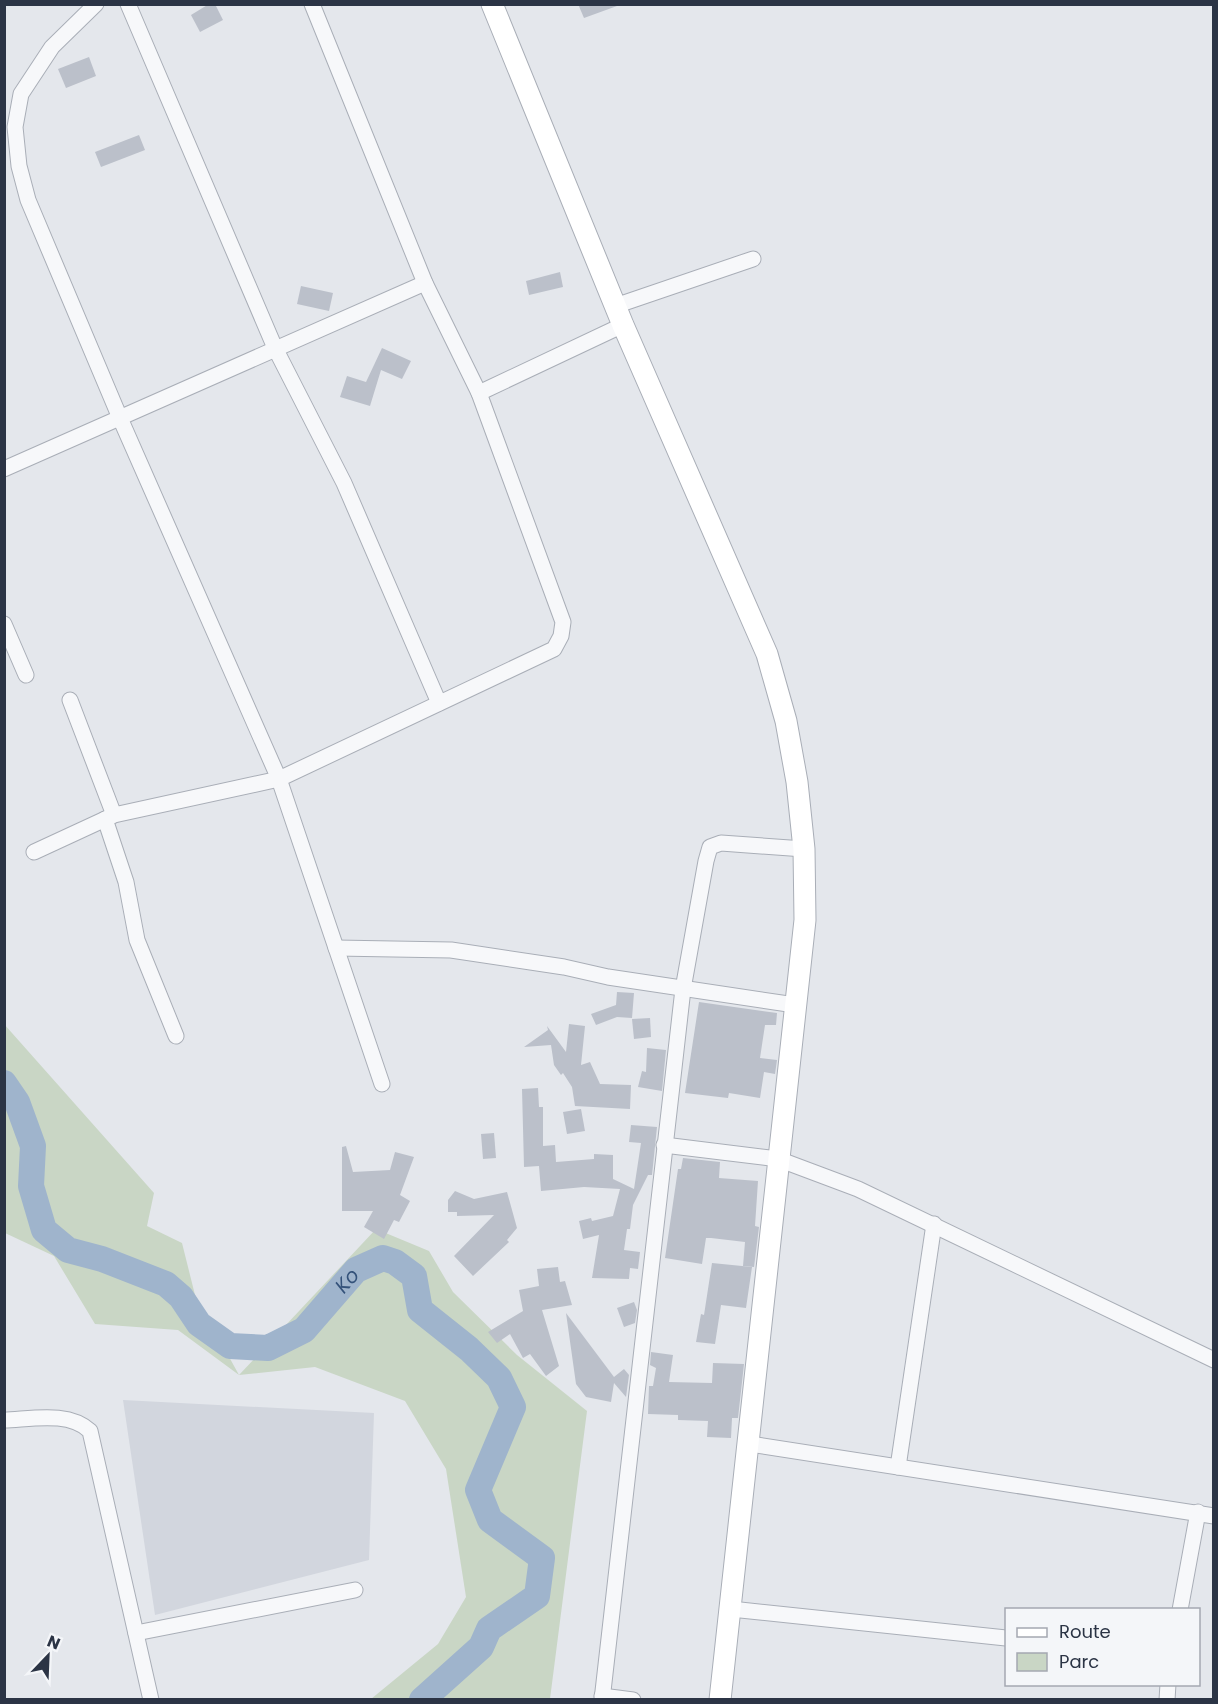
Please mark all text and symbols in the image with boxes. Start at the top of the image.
water label: Ko [328,1262,366,1299]
legend [1005,1608,1200,1686]
text: Route [1059,1619,1111,1644]
north arrow [18,1626,78,1686]
text: N [44,1630,64,1656]
text: Parc [1059,1649,1099,1674]

